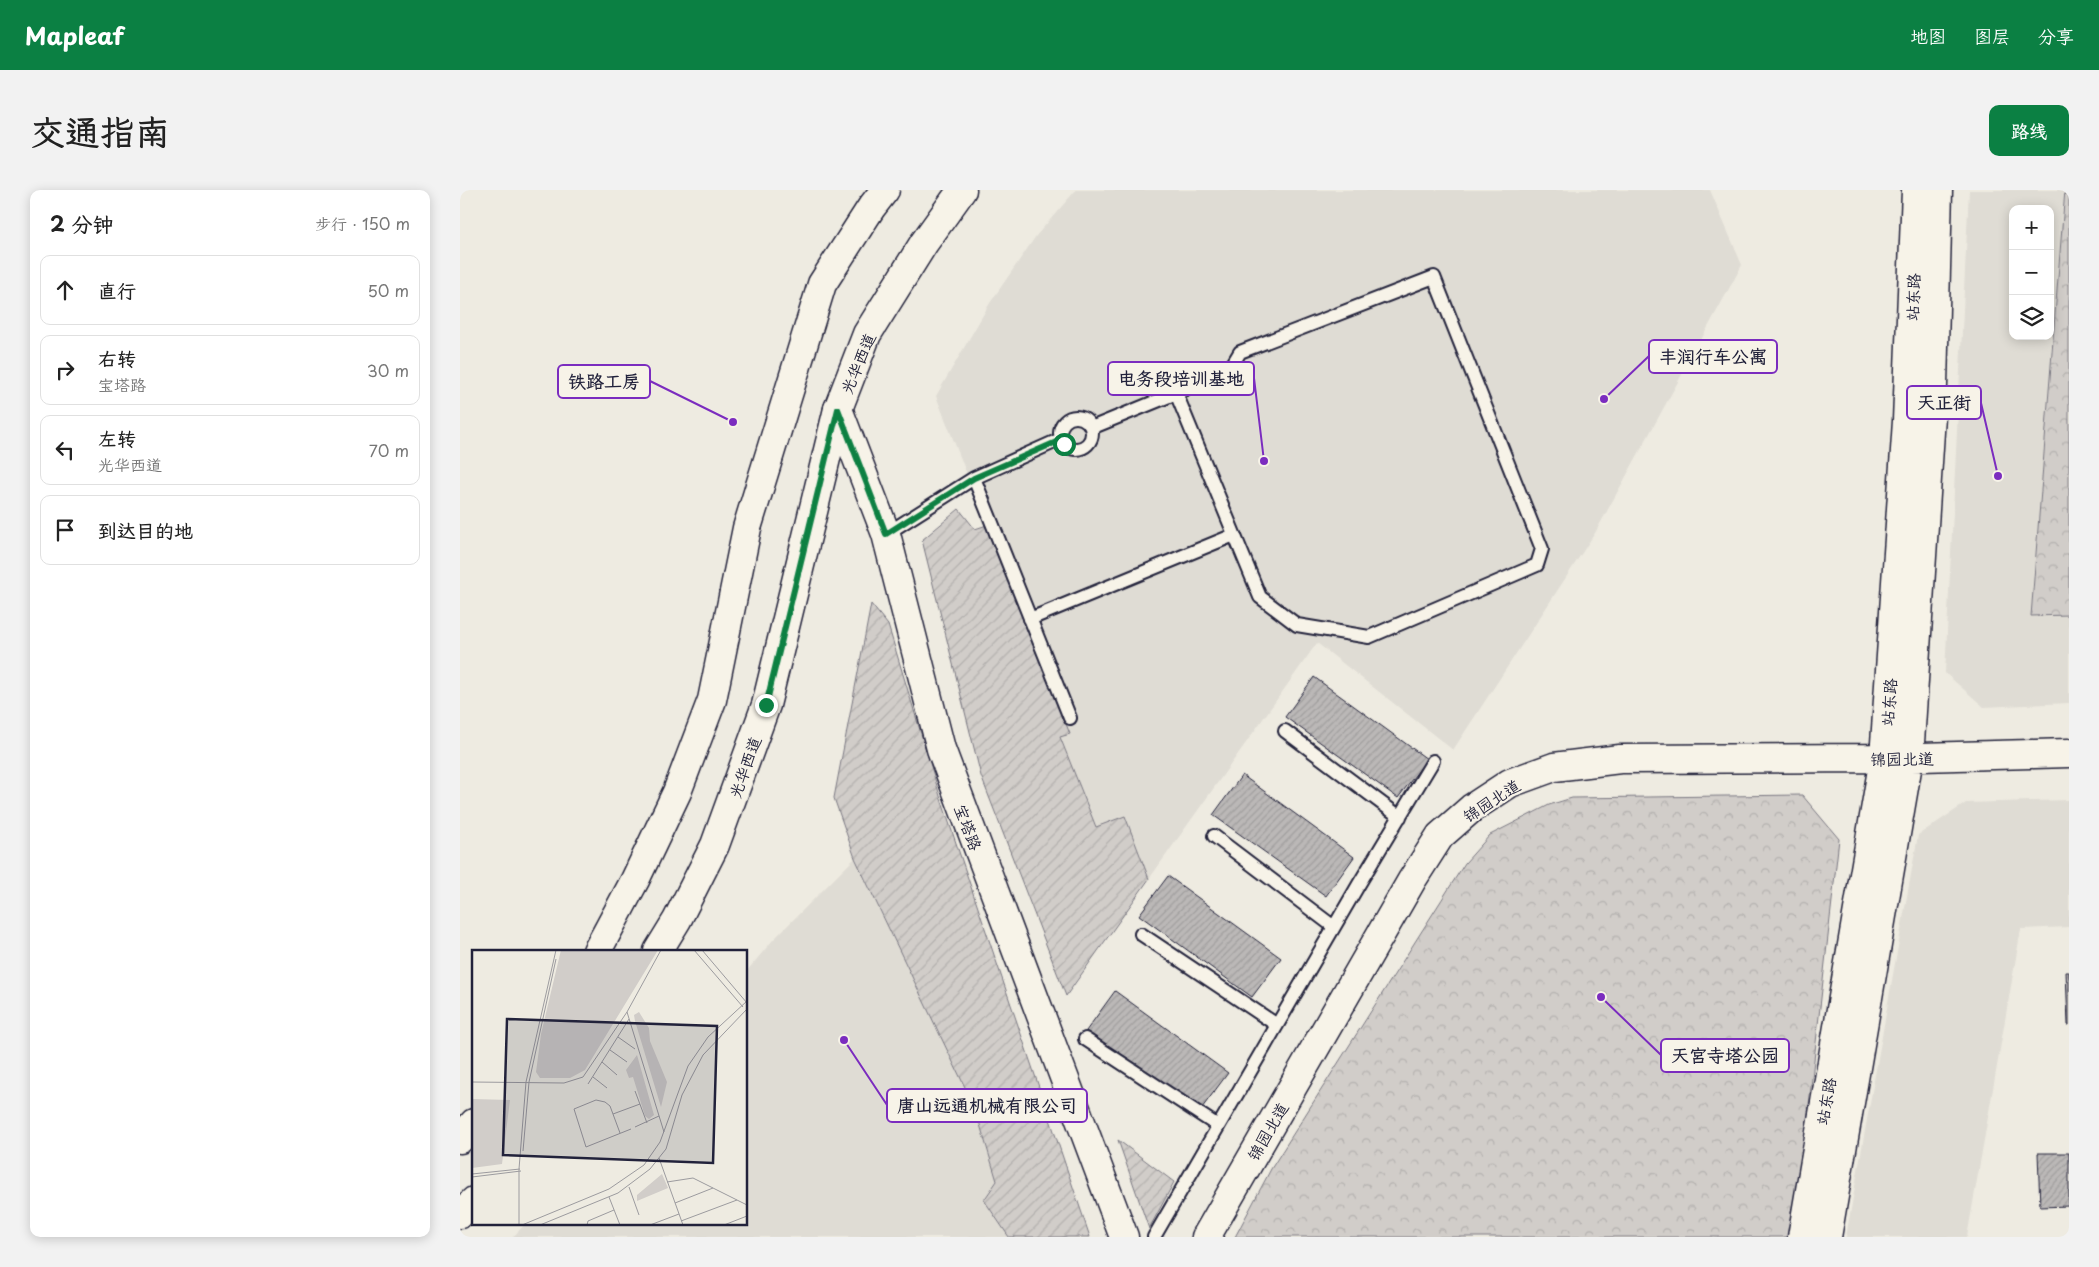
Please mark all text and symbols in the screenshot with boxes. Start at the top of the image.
text: Mapleaf [25,17,124,53]
text: 地图 [1910,22,1946,49]
text: 图层 [1974,22,2010,49]
text: 分享 [2038,22,2074,49]
text: 交通指南 [30,104,170,157]
button: 路线 [1989,105,2069,156]
map controls [2009,205,2054,340]
button: + [2009,205,2054,250]
text: 2 分钟 [50,207,113,239]
text: 步行 · 150 m [315,211,410,235]
button: − [2009,250,2054,295]
street label: 站东路 [1899,273,1925,321]
icon: ahead [51,276,79,304]
text: 直行 [98,276,136,304]
text: 50 m [368,278,409,302]
button: layers [2009,295,2054,340]
street label: 光华西道 [833,329,881,397]
callout: 丰润行车公寓 [1649,340,1777,373]
text: 丰润行车公寓 [1659,342,1767,369]
text: 右转 [98,344,136,372]
icon: right [51,356,79,384]
text: 30 m [367,358,409,382]
callout: 电务段培训基地 [1108,362,1254,395]
text: 电务段培训基地 [1118,364,1244,391]
callout: 铁路工房 [558,365,650,398]
text: 铁路工房 [568,367,640,394]
text: 宝塔路 [98,372,146,396]
callout: 天正街 [1907,386,1981,419]
text: 天正街 [1917,388,1971,415]
text: 左转 [98,424,136,452]
route start [1053,433,1076,456]
icon: left [51,436,79,464]
text: 70 m [369,438,409,462]
text: 光华西道 [98,452,162,476]
icon: arrive [51,516,79,544]
text: 到达目的地 [98,516,193,544]
street label: 站东路 [1874,677,1902,727]
route end [755,694,778,717]
street label: 光华西道 [722,733,766,801]
street label: 锦园北道 [1870,745,1934,771]
street label: 锦园北道 [1458,773,1524,827]
street label: 宝塔路 [949,800,989,854]
inset map [472,950,748,1224]
callout: 天宫寺塔公园 [1661,1039,1789,1072]
text: 天宫寺塔公园 [1671,1041,1779,1068]
street label: 站东路 [1809,1075,1841,1127]
callout: 唐山远通机械有限公司 [887,1089,1087,1122]
text: 唐山远通机械有限公司 [897,1091,1077,1118]
street label: 锦园北道 [1241,1097,1293,1165]

